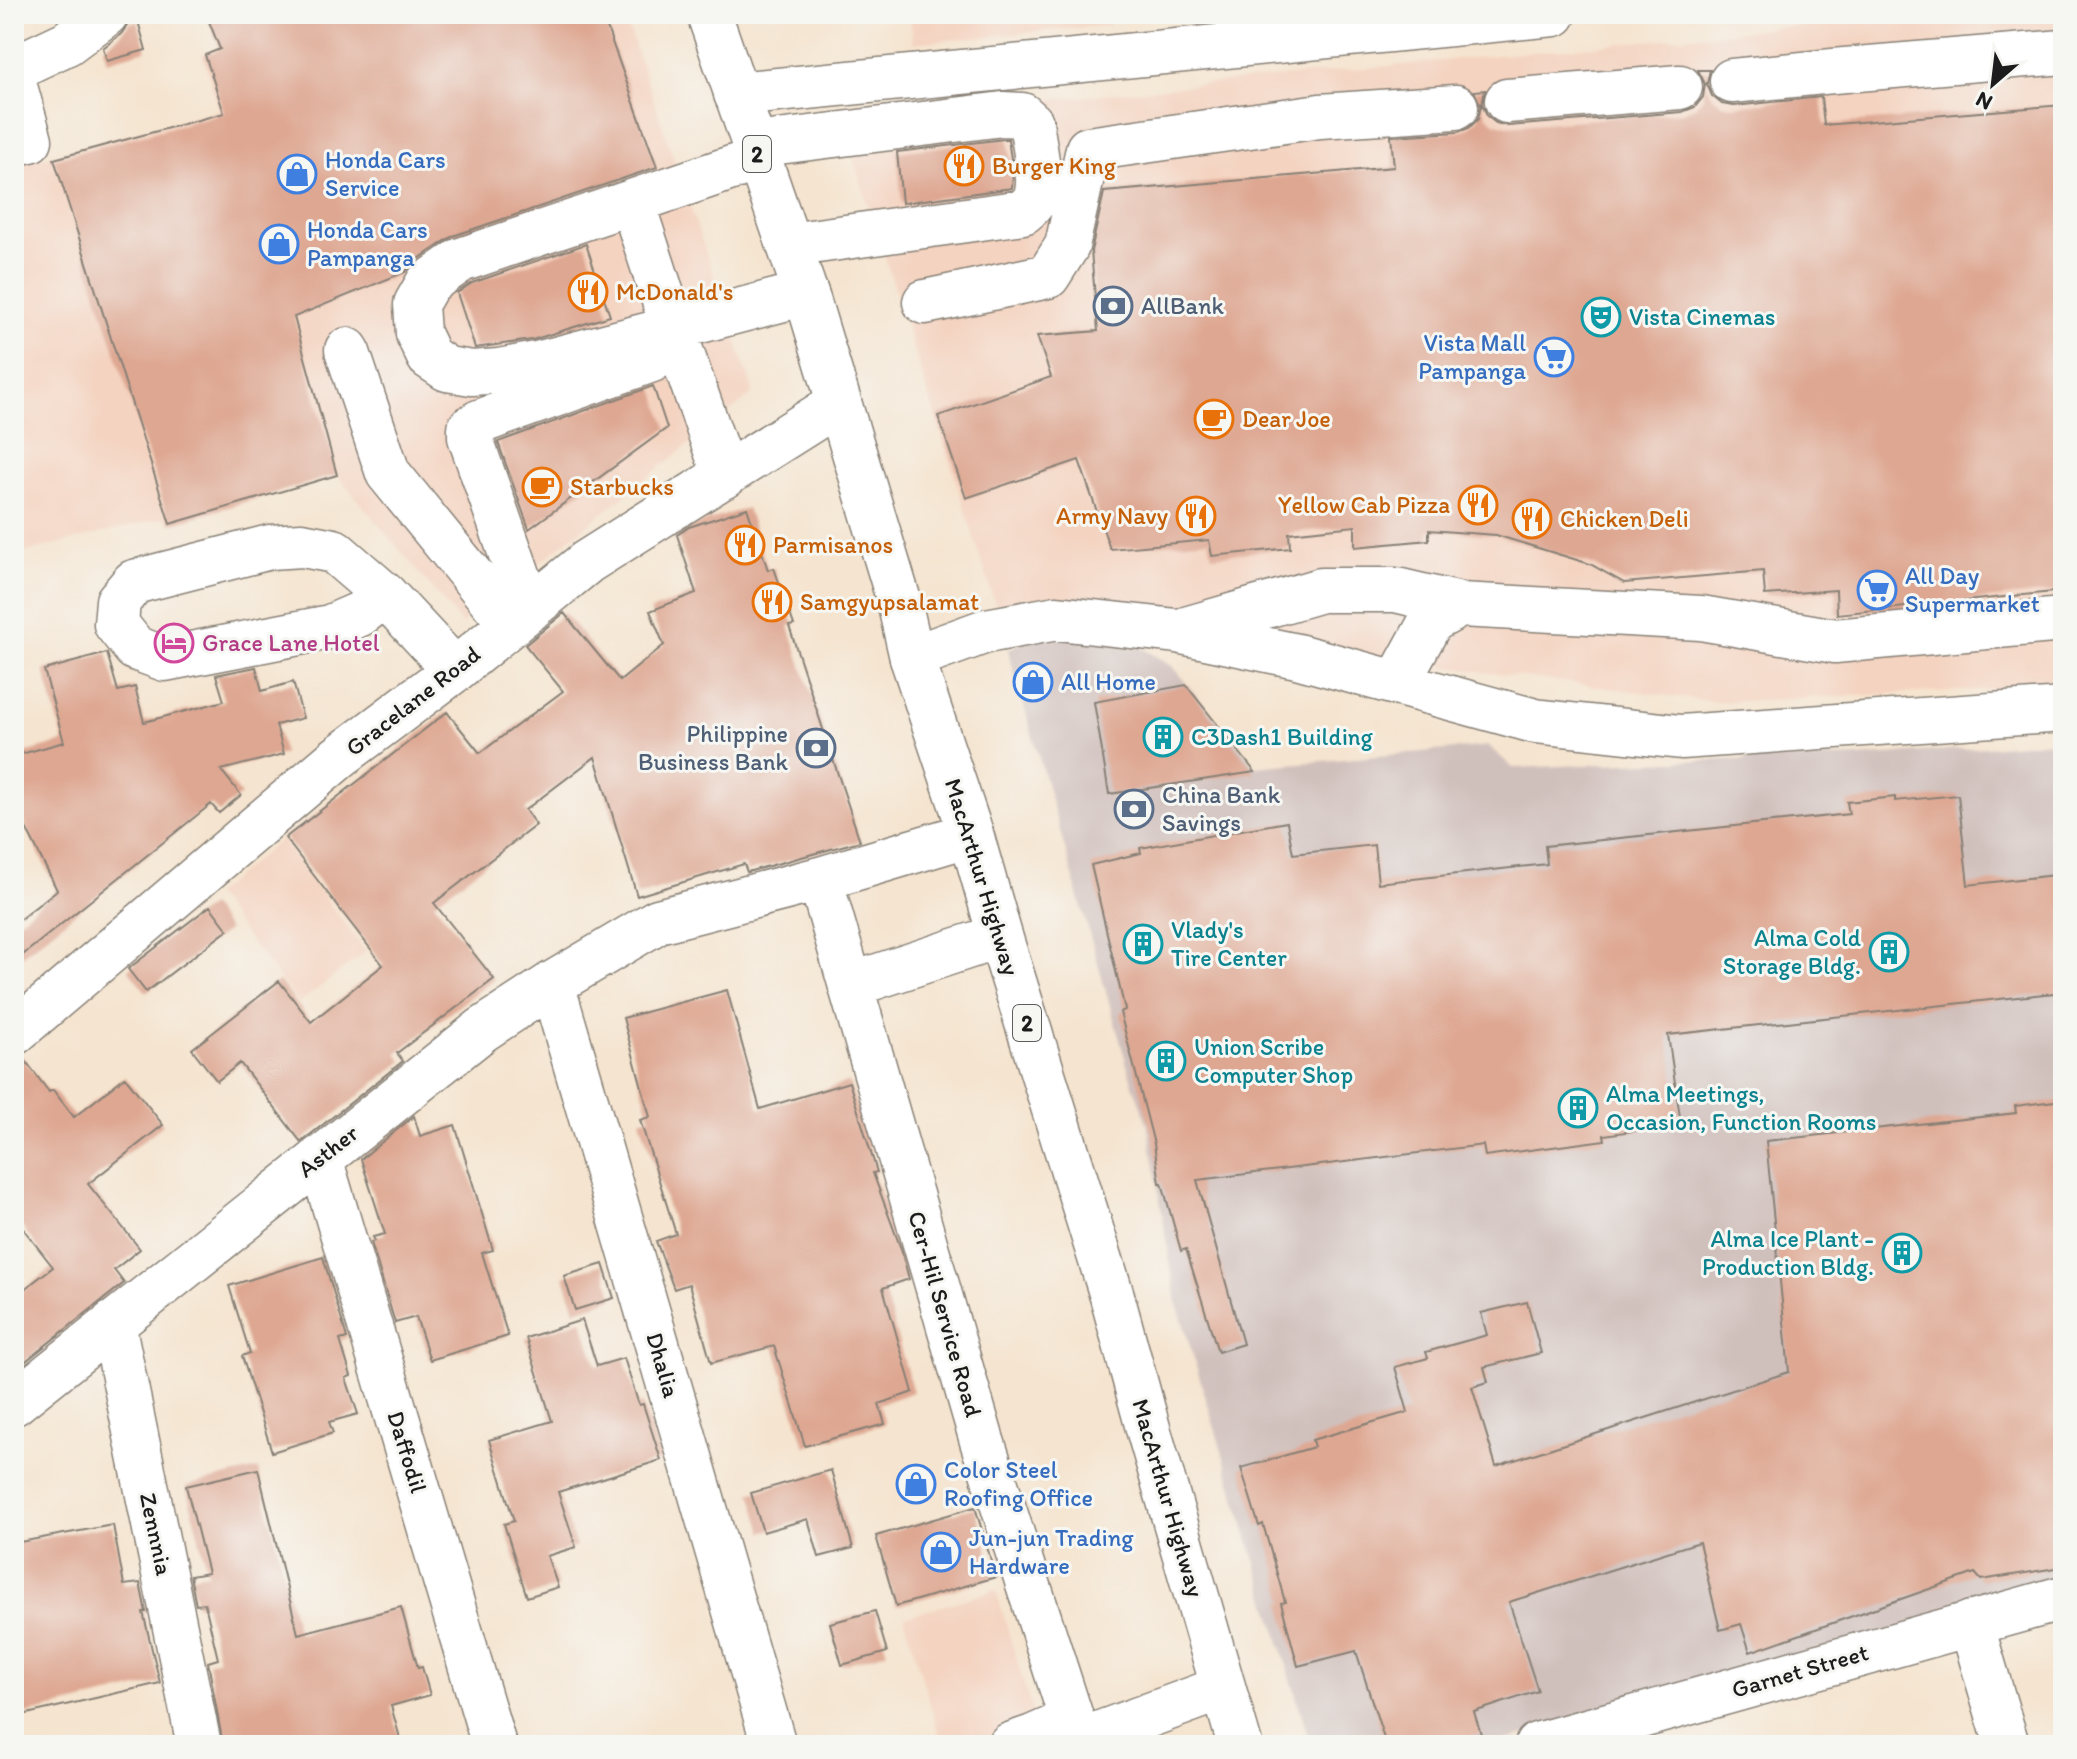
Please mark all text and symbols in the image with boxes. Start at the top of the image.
north arrow [1953,44,2033,124]
text: N [1971,86,1997,117]
road number: 2 [743,136,771,172]
place label: Honda Cars Service [325,145,446,202]
restaurant icon: Burger King [943,145,985,187]
place label: Burger King [992,151,1117,180]
shop icon: Honda Cars Service [276,153,318,195]
place label: Honda Cars Pampanga [307,215,428,272]
shop icon: Honda Cars Pampanga [258,223,300,265]
restaurant icon: McDonald's [567,271,609,313]
place label: McDonald's [616,277,733,306]
bank icon: AllBank [1092,285,1134,327]
place label: AllBank [1141,291,1225,320]
theatre icon: Vista Cinemas [1580,296,1622,338]
place label: Vista Cinemas [1629,302,1775,331]
place label: Vista Mall Pampanga [1418,328,1527,385]
supermarket icon: Vista Mall Pampanga [1533,336,1575,378]
cafe icon: Dear Joe [1193,398,1235,440]
place label: Dear Joe [1242,404,1331,433]
cafe icon: Starbucks [521,466,563,508]
place label: Starbucks [570,472,674,501]
restaurant icon: Yellow Cab Pizza [1457,484,1499,526]
place label: Yellow Cab Pizza [1278,490,1450,519]
restaurant icon: Army Navy [1175,495,1217,537]
restaurant icon: Chicken Deli [1511,498,1553,540]
place label: Army Navy [1056,501,1168,530]
place label: Chicken Deli [1560,504,1689,533]
restaurant icon: Parmisanos [724,524,766,566]
place label: Parmisanos [773,530,893,559]
place label: All Day Supermarket [1905,561,2040,618]
supermarket icon: All Day Supermarket [1856,569,1898,611]
restaurant icon: Samgyupsalamat [751,581,793,623]
place label: Samgyupsalamat [800,587,979,616]
hotel icon: Grace Lane Hotel [153,622,195,664]
place label: Grace Lane Hotel [202,628,380,657]
street label: Gracelane Road [340,639,486,762]
shop icon: All Home [1012,661,1054,703]
place label: All Home [1061,667,1156,696]
building icon: C3Dash1 Building [1142,716,1184,758]
place label: Philippine Business Bank [638,719,789,776]
place label: C3Dash1 Building [1191,722,1374,751]
bank icon: Philippine Business Bank [795,727,837,769]
street label: MacArthur Highway [939,775,1026,980]
place label: China Bank Savings [1162,780,1281,837]
bank icon: China Bank Savings [1113,788,1155,830]
place label: Vlady's Tire Center [1171,915,1287,972]
building icon: Vlady's Tire Center [1122,923,1164,965]
place label: Alma Cold Storage Bldg. [1723,923,1861,980]
building icon: Alma Cold Storage Bldg. [1868,931,1910,973]
road number: 2 [1013,1005,1041,1041]
place label: Union Scribe Computer Shop [1194,1032,1353,1089]
building icon: Union Scribe Computer Shop [1145,1040,1187,1082]
place label: Alma Meetings, Occasion, Function Rooms [1606,1079,1876,1136]
building icon: Alma Meetings, Occasion, Function Rooms [1557,1087,1599,1129]
street label: Asther [292,1118,364,1183]
street label: Cer-Hil Service Road [902,1208,989,1420]
place label: Alma Ice Plant - Production Bldg. [1702,1224,1874,1281]
building icon: Alma Ice Plant - Production Bldg. [1881,1232,1923,1274]
street label: Dhalia [640,1329,687,1401]
street label: MacArthur Highway [1126,1396,1211,1601]
street label: Daffodil [381,1407,434,1497]
place label: Color Steel Roofing Office [944,1455,1093,1512]
shop icon: Color Steel Roofing Office [895,1463,937,1505]
street label: Zennnia [134,1490,179,1578]
place label: Jun-jun Trading Hardware [969,1523,1134,1580]
shop icon: Jun-jun Trading Hardware [920,1531,962,1573]
street label: Garnet Street [1728,1637,1872,1704]

